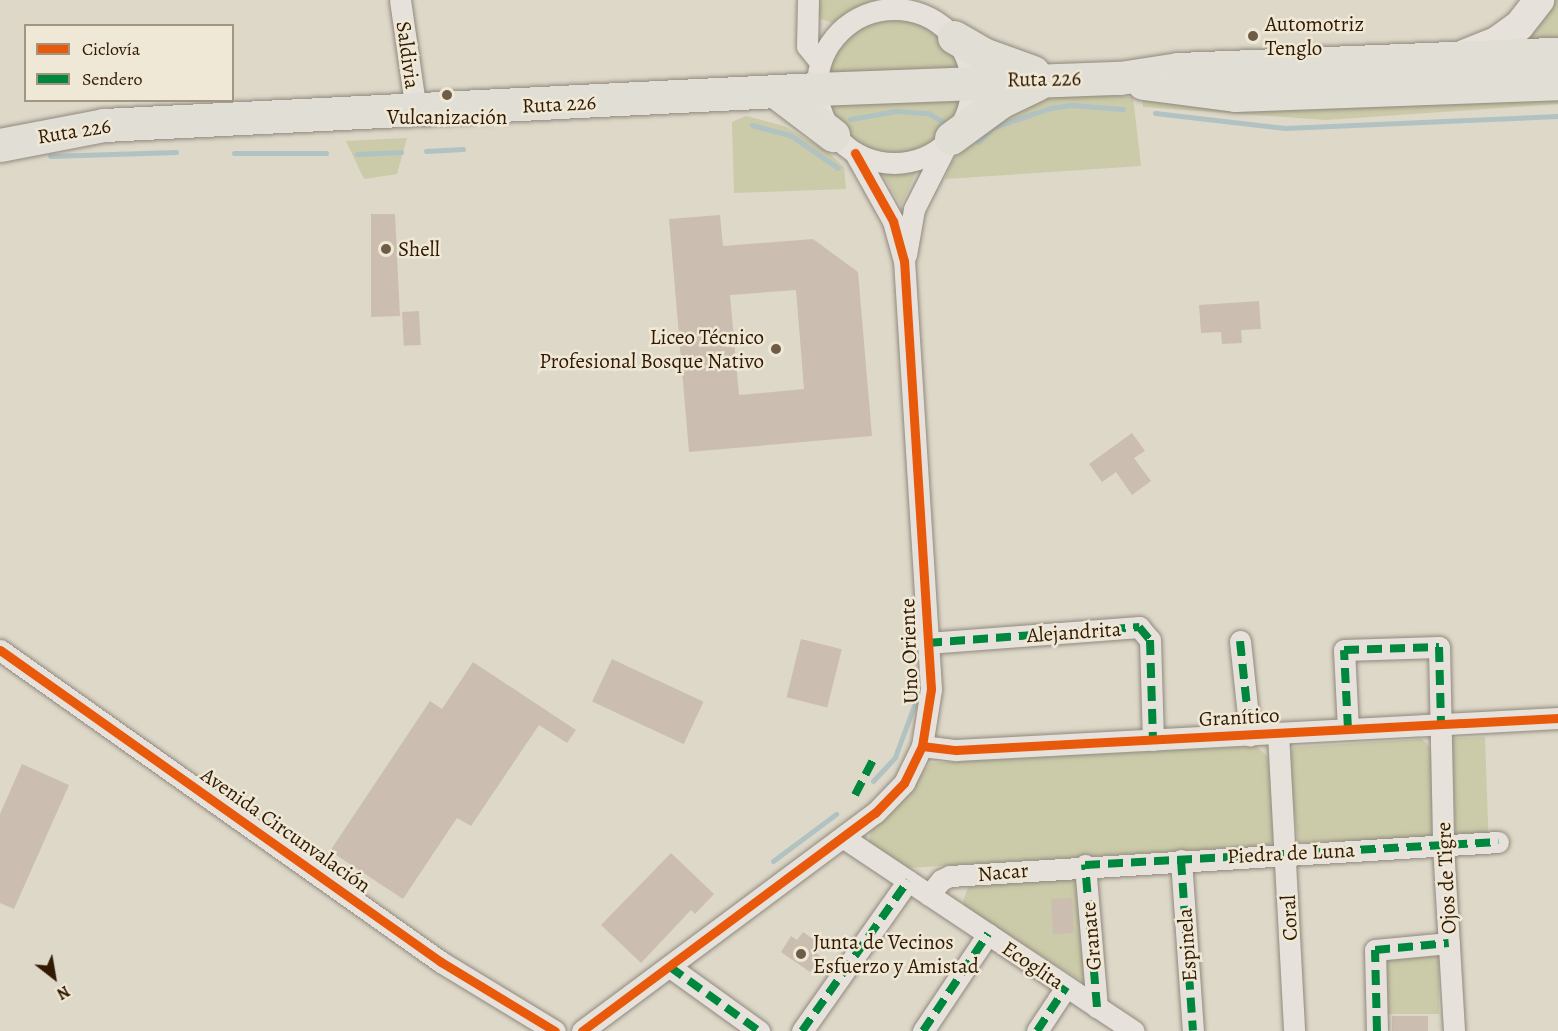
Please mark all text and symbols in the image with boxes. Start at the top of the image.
place label: Automotriz Tenglo [1265,11,1364,61]
street label: Saldivia [391,20,425,90]
legend [24,24,234,102]
marker: Automotriz Tenglo [1246,29,1260,43]
text: Ciclovía [82,37,140,61]
street label: Ruta 226 [1007,66,1081,92]
text: Sendero [82,67,143,91]
marker: Vulcanización [440,88,454,102]
street label: Ruta 226 [521,89,597,119]
place label: Vulcanización [387,104,507,130]
street label: Ruta 226 [35,113,113,149]
place label: Shell [398,236,440,262]
marker: Shell [379,242,393,256]
place label: Liceo Técnico Profesional Bosque Nativo [539,324,764,374]
marker: Liceo Técnico Profesional Bosque Nativo [769,342,783,356]
street label: Uno Oriente [895,598,923,704]
street label: Alejandrita [1026,616,1122,648]
street label: Granítico [1198,702,1280,732]
street label: Avenida Circunvalación [196,762,376,898]
street label: Ojos de Tigre [1430,821,1462,935]
street label: Piedra de Luna [1226,837,1356,869]
street label: Nacar [977,857,1029,887]
street label: Coral [1275,894,1303,942]
street label: Granate [1075,901,1107,971]
street label: Espinela [1172,907,1202,983]
place label: Junta de Vecinos Esfuerzo y Amistad [813,929,979,979]
street label: Ecoglita [997,935,1069,995]
north arrow [24,947,84,1007]
marker: Junta de Vecinos Esfuerzo y Amistad [794,947,808,961]
text: N [53,980,74,1005]

